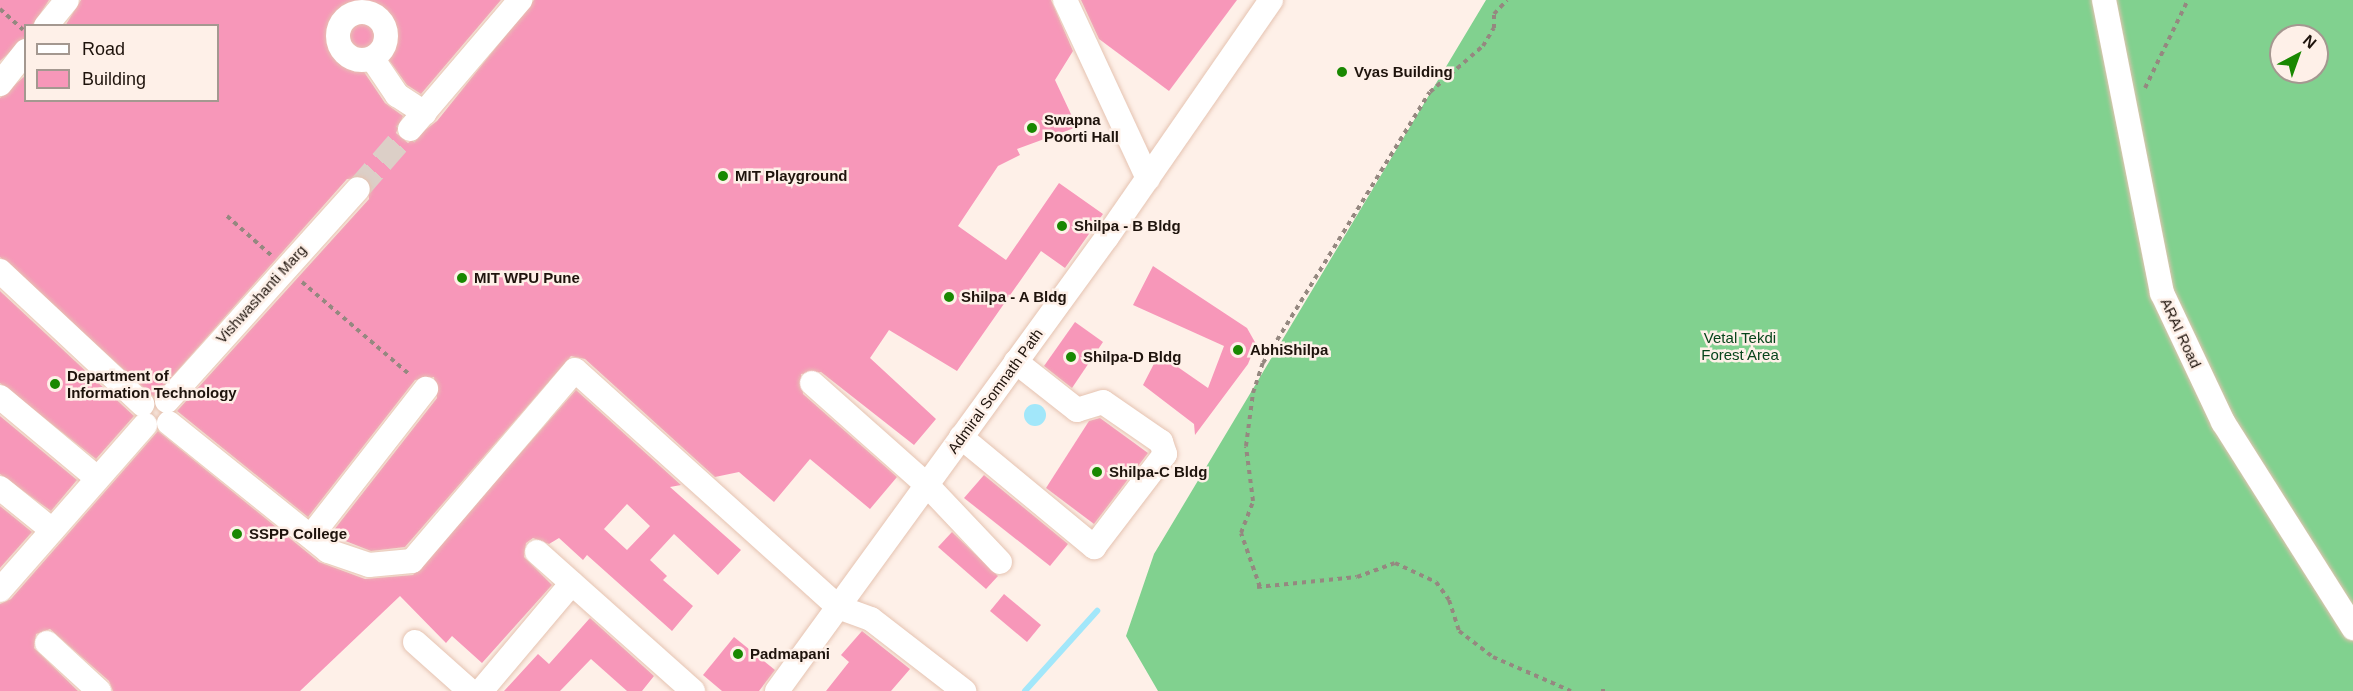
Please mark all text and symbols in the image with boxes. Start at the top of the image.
legend [24,24,219,102]
north arrow [2269,24,2329,84]
text: N [2300,31,2320,52]
text: Road [82,39,125,59]
place label: Vyas Building [1354,63,1453,81]
marker: Vyas Building [1335,65,1349,79]
text: Building [82,69,146,89]
place label: Swapna Poorti Hall [1044,110,1119,145]
marker: Swapna Poorti Hall [1025,121,1039,135]
place label: MIT Playground [735,167,848,185]
marker: MIT Playground [716,169,730,183]
place label: Shilpa - B Bldg [1074,217,1181,235]
marker: Shilpa - B Bldg [1055,219,1069,233]
street label: Vishwashanti Marg [212,241,310,347]
place label: MIT WPU Pune [474,269,580,287]
marker: MIT WPU Pune [455,271,469,285]
place label: Shilpa - A Bldg [961,288,1068,306]
marker: Shilpa - A Bldg [942,290,956,304]
street label: ARAI Road [2157,295,2205,371]
street label: Admiral Somnath Path [944,325,1046,457]
park label: Vetal Tekdi Forest Area [1701,328,1779,363]
place label: AbhiShilpa [1250,341,1328,359]
marker: AbhiShilpa [1231,343,1245,357]
place label: Shilpa-D Bldg [1083,348,1181,366]
marker: Shilpa-D Bldg [1064,350,1078,364]
place label: Department of Information Technology [67,366,237,401]
marker: Department of Information Technology [48,377,62,391]
place label: Shilpa-C Bldg [1109,463,1207,481]
marker: Shilpa-C Bldg [1090,465,1104,479]
place label: SSPP College [249,525,347,543]
marker: SSPP College [230,527,244,541]
place label: Padmapani [750,645,830,663]
marker: Padmapani [731,647,745,661]

